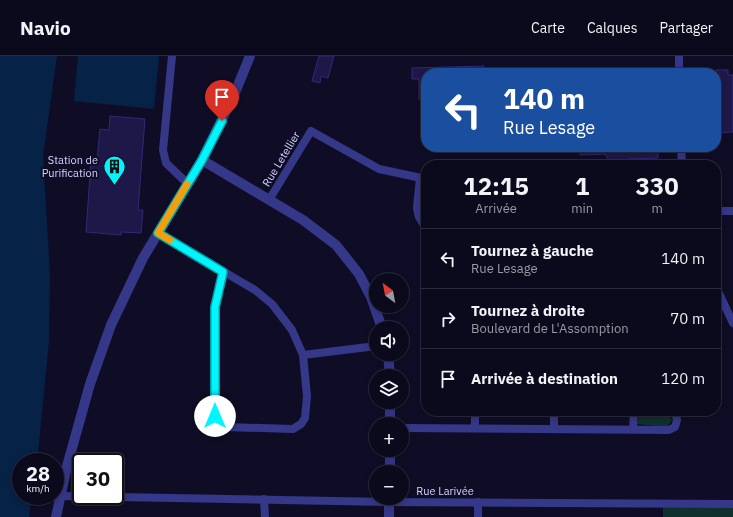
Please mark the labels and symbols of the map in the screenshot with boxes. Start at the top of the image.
pin [205,80,239,121]
street label: Rue Letellier [259,129,303,189]
place label: Station de Purification [42,153,98,180]
building icon: Station de Purification [101,153,127,186]
north arrow [369,273,409,313]
position arrow [194,395,236,437]
speed limit sign: 30 [72,453,124,505]
street label: Rue Larivée [416,484,474,498]

